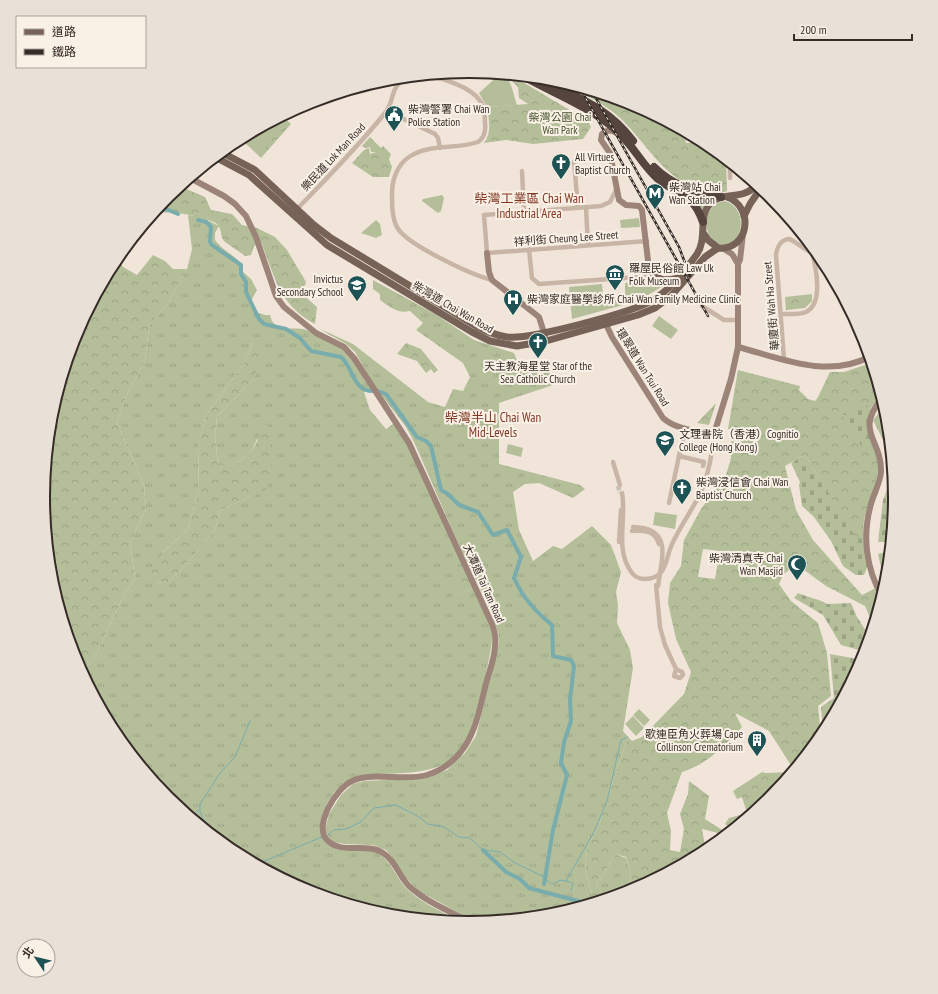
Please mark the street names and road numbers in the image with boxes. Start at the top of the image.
street label: 樂民道 Lok Man Road [298,120,368,194]
street label: 祥利街 Cheung Lee Street [513,227,619,249]
street label: 華廈街 Wah Ha Street [760,261,782,351]
street label: 柴灣道 Chai Wan Road [410,278,496,336]
street label: 環翠道 Wan Tsui Road [613,325,673,409]
street label: 大潭道 Tai Tam Road [460,541,508,625]

